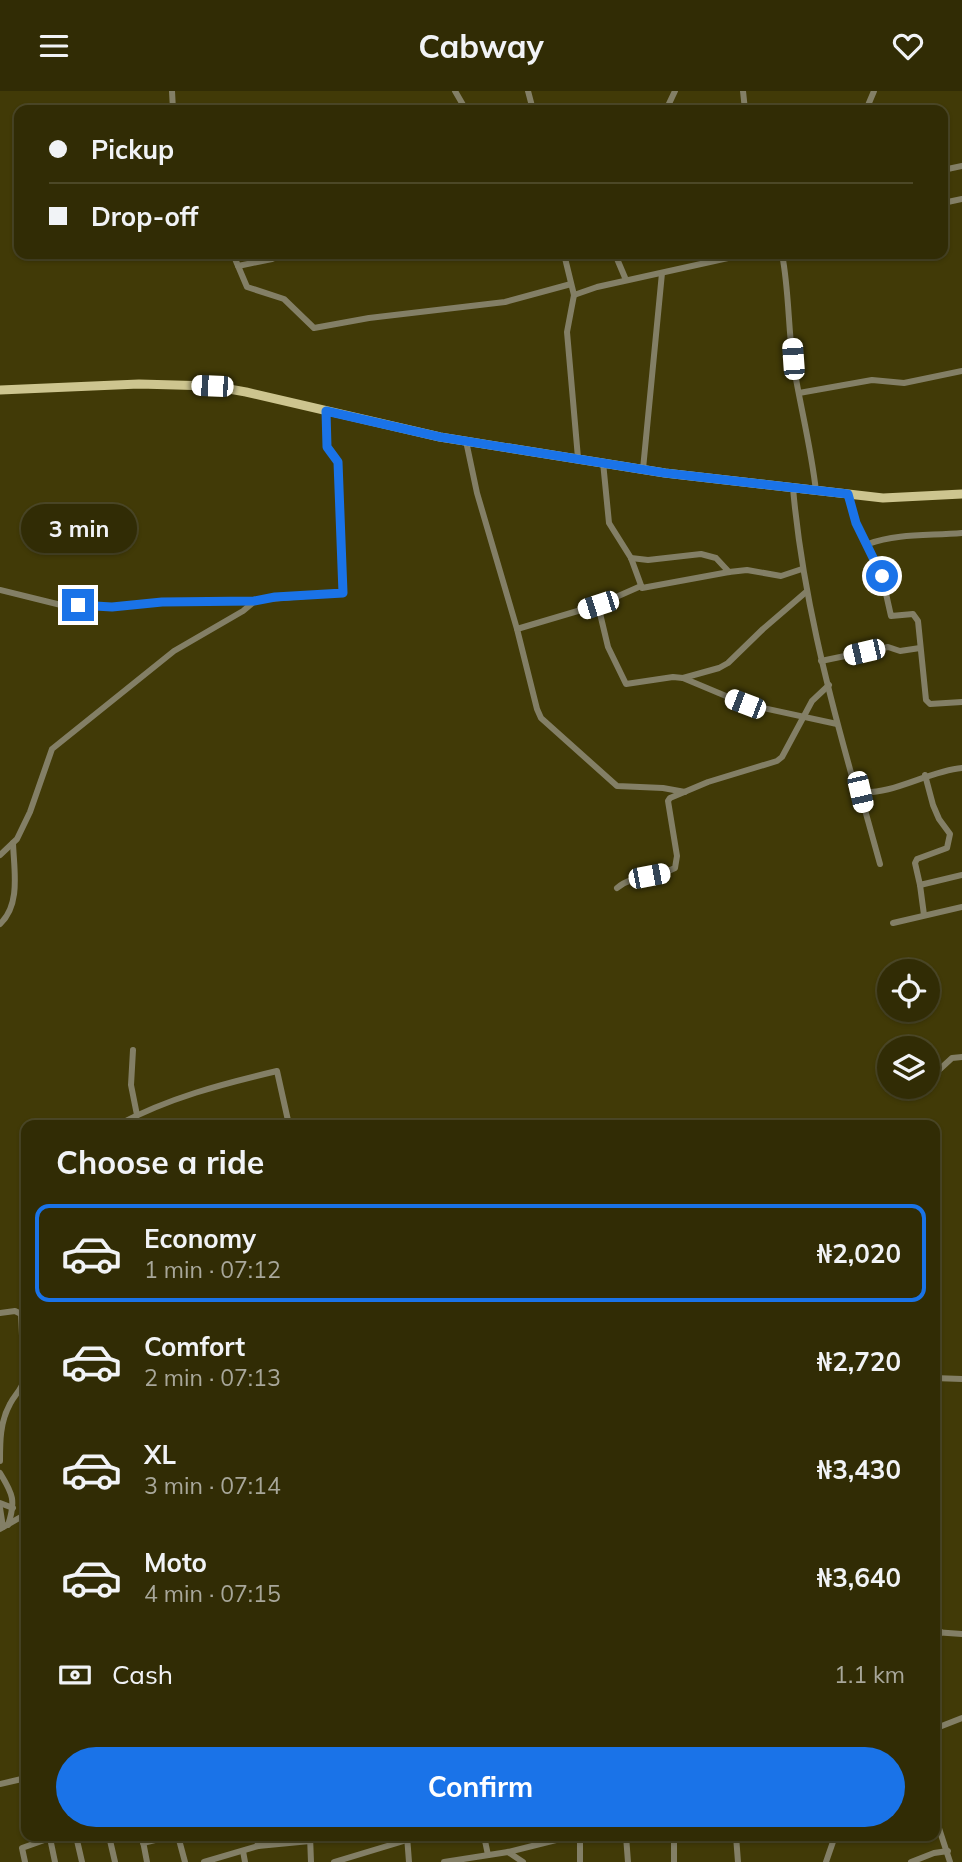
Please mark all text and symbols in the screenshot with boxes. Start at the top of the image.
text: Cabway [418,26,544,66]
icon: menu [35,27,73,65]
icon: heart [889,27,927,65]
text: Pickup [91,133,174,166]
text: Drop-off [91,200,198,233]
car [782,337,805,381]
car [191,375,234,397]
callout: 3 min [20,503,136,553]
text: 3 min [49,514,109,543]
route start [866,560,898,592]
route end [62,589,94,621]
car [575,589,622,621]
car [842,637,887,667]
car [722,687,769,721]
car [846,769,875,815]
car [627,862,672,890]
map controls [877,959,940,1099]
button: locate [877,959,940,1022]
button: layers [877,1036,940,1099]
text: Choose a ride [56,1142,264,1182]
icon: car [60,1222,123,1285]
text: Economy [144,1222,256,1255]
text: ₦2,020 [817,1237,901,1270]
text: 1 min · 07:12 [144,1255,281,1284]
icon: car [60,1330,123,1393]
text: Comfort [144,1330,245,1363]
text: ₦2,720 [817,1345,901,1378]
text: 2 min · 07:13 [144,1363,281,1392]
icon: car [60,1438,123,1501]
text: XL [144,1438,176,1471]
text: ₦3,430 [817,1453,901,1486]
text: 3 min · 07:14 [144,1471,281,1500]
icon: car [60,1546,123,1609]
text: Moto [144,1546,207,1579]
text: ₦3,640 [817,1561,901,1594]
text: 4 min · 07:15 [144,1579,281,1608]
icon: cash [56,1656,94,1694]
text: Cash [112,1658,173,1691]
text: 1.1 km [834,1660,905,1689]
button: Confirm [56,1747,905,1827]

